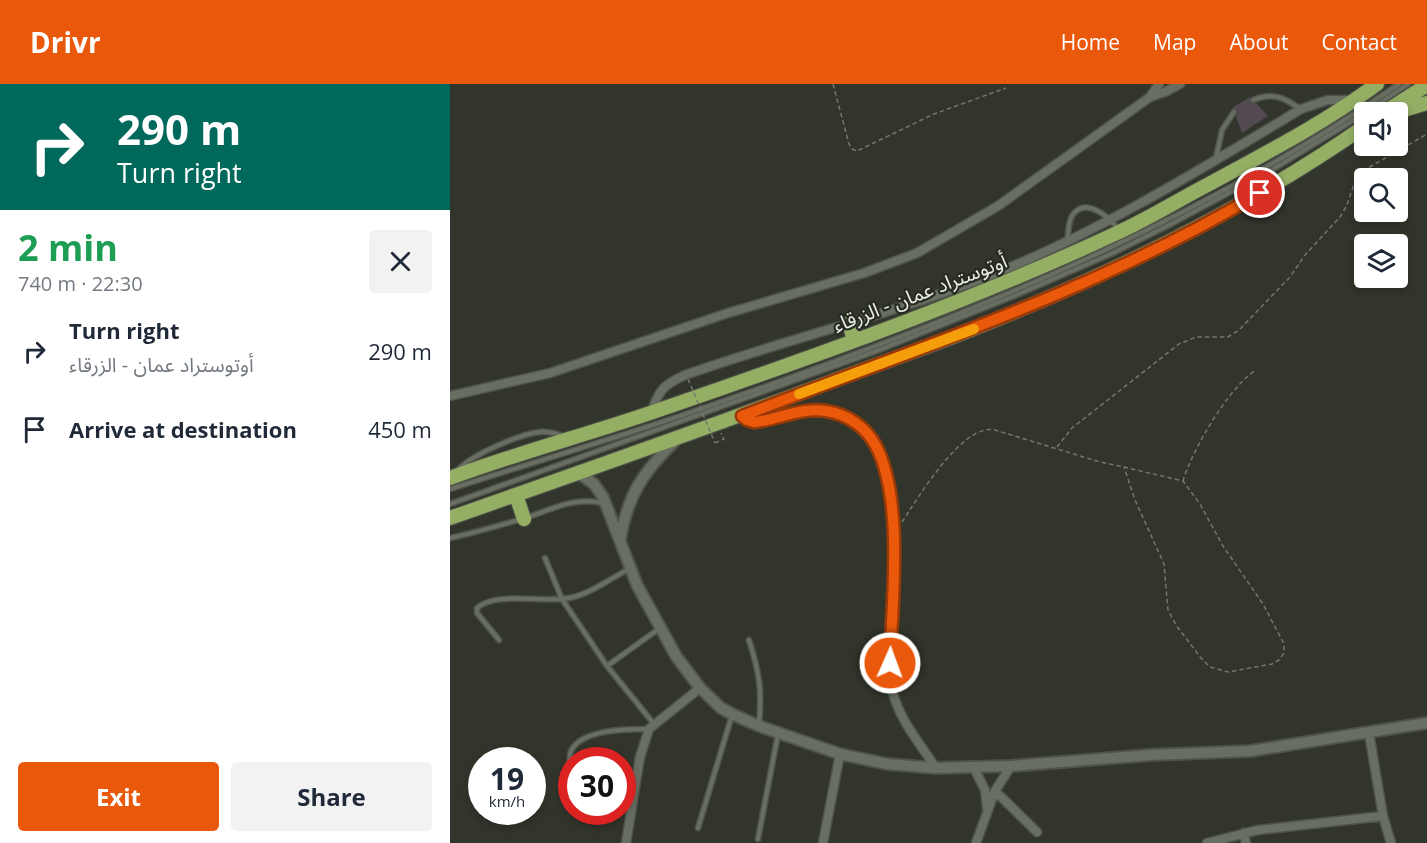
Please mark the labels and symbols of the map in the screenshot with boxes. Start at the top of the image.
pin [1234,167,1285,218]
street label: أوتوستراد عمان - الزرقاء [829,247,1011,338]
position arrow [858,631,922,695]
speed limit sign: 30 [558,747,636,825]

